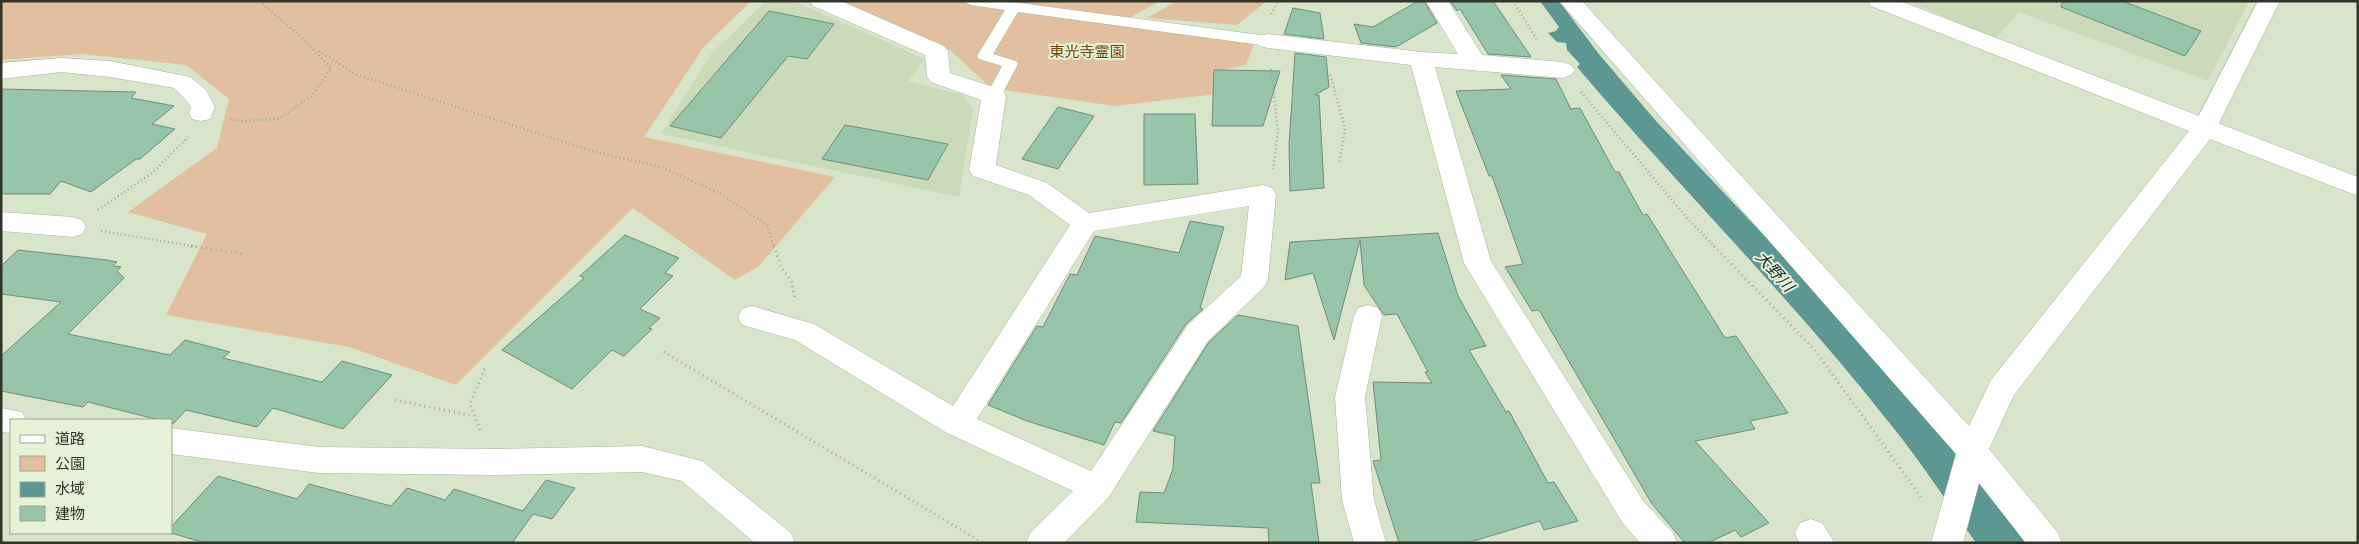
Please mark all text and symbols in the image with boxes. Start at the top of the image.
park label: 東光寺霊園 [1049,40,1125,63]
water label: 大野川 [1750,245,1801,298]
legend [10,419,172,534]
text: 道路 [55,427,85,450]
text: 公園 [55,452,85,475]
text: 水域 [55,477,85,500]
text: 建物 [55,502,85,525]

